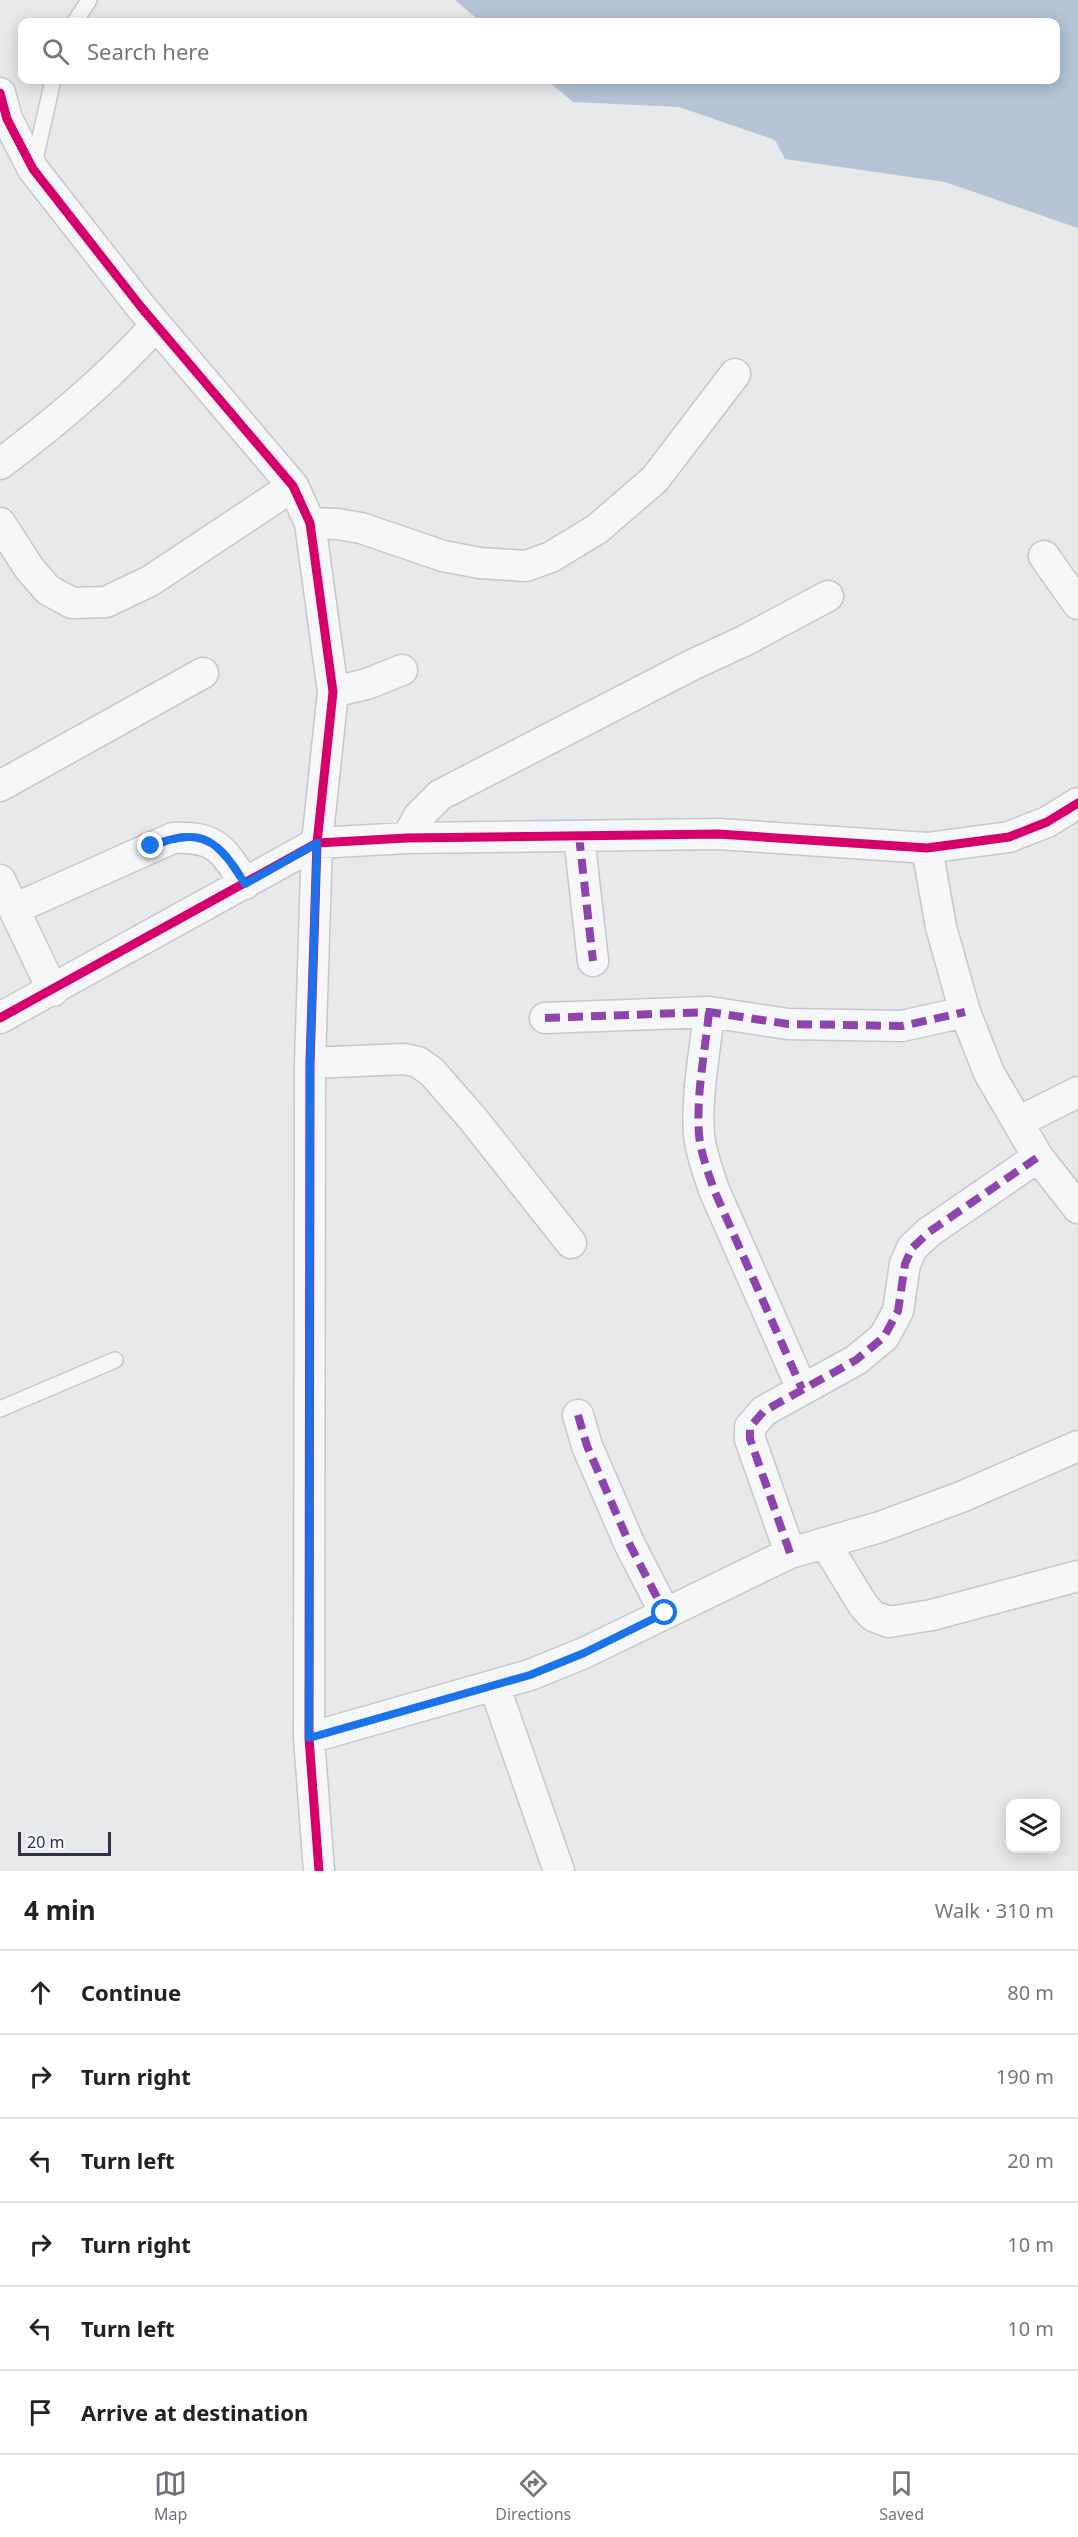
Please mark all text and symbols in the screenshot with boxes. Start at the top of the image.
search box [18,18,1060,84]
icon: search [39,35,72,68]
text: Search here [87,36,209,66]
route end [137,832,163,858]
route start [651,1599,677,1625]
map controls [1006,1799,1060,1853]
button: layers [1006,1799,1060,1853]
scale bar [18,1829,111,1856]
text: 20 m [27,1831,64,1853]
text: 4 min [24,1892,96,1928]
text: Walk · 310 m [935,1897,1054,1924]
icon: ahead [24,1976,57,2009]
text: Continue [81,1977,181,2007]
text: 80 m [1007,1979,1054,2006]
icon: right [24,2060,57,2093]
text: Turn right [81,2061,191,2091]
text: 190 m [996,2063,1054,2090]
icon: left [24,2144,57,2177]
text: Turn left [81,2145,175,2175]
text: 20 m [1007,2147,1054,2174]
icon: right [24,2228,57,2261]
text: Turn right [81,2229,191,2259]
text: 10 m [1007,2231,1054,2258]
icon: left [24,2312,57,2345]
text: Turn left [81,2313,175,2343]
text: 10 m [1007,2315,1054,2342]
icon: arrive [24,2396,57,2429]
text: Arrive at destination [81,2397,308,2427]
tab: Map [154,2467,187,2525]
tab: Directions [495,2467,571,2525]
tab: Saved [879,2467,924,2525]

